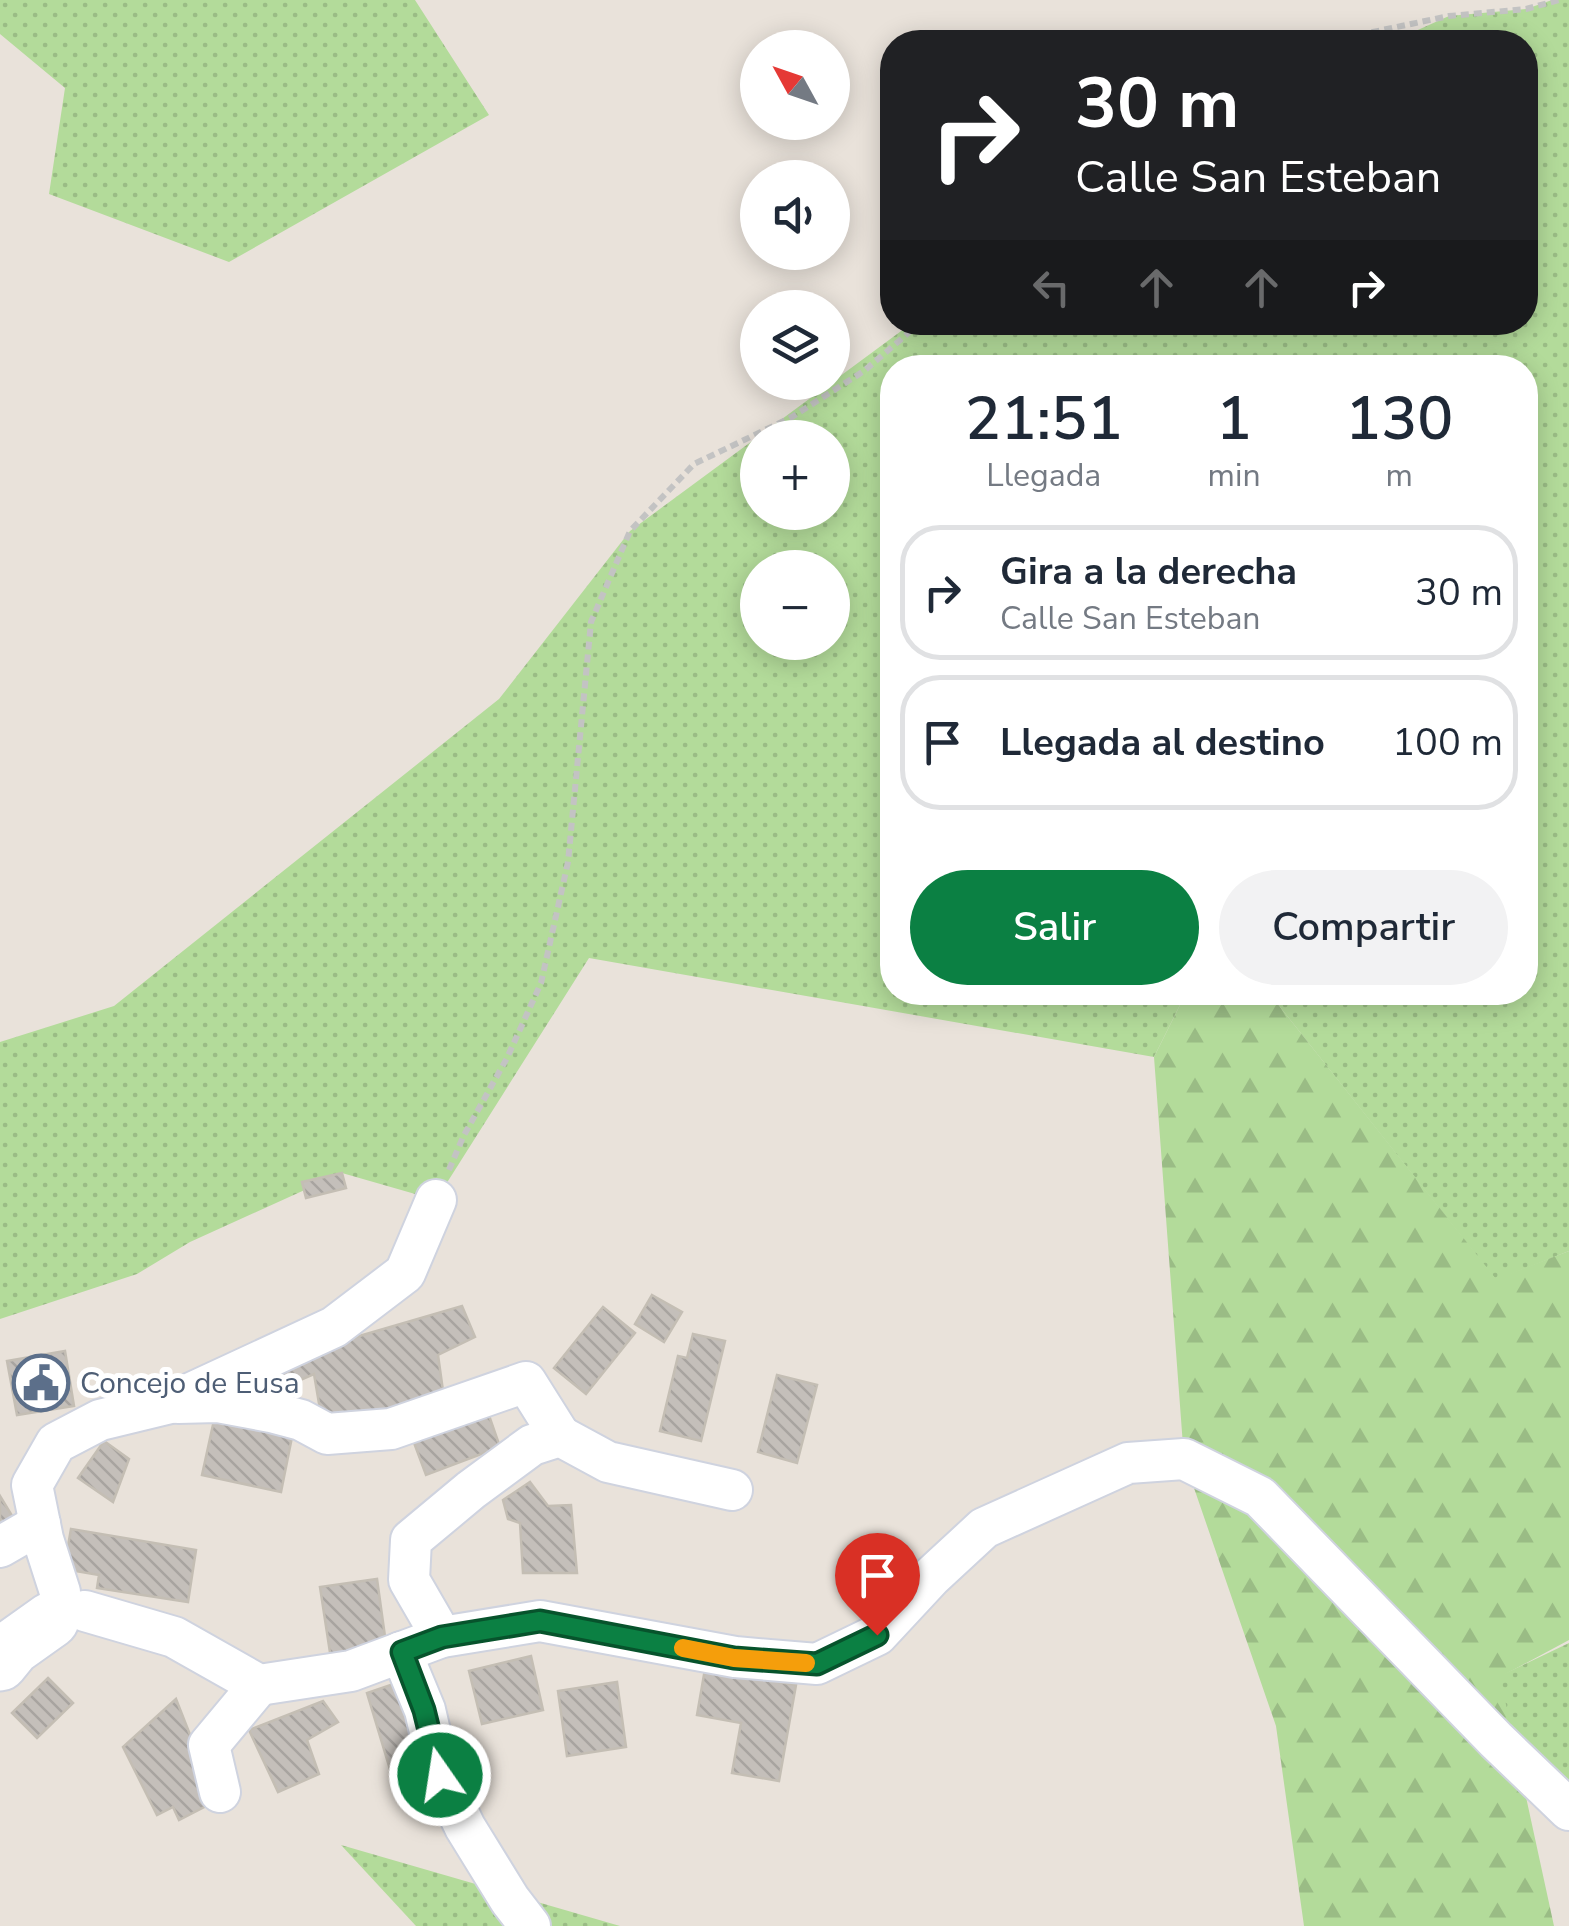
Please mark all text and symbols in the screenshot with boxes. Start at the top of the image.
north arrow [740,30,850,140]
map controls [740,30,850,660]
text: 30 m [1075,56,1239,152]
icon: right [910,70,1040,200]
text: Calle San Esteban [1075,147,1441,208]
button: sound [740,160,850,270]
icon: left [1024,260,1079,315]
icon: ahead [1129,260,1184,315]
icon: ahead [1234,260,1289,315]
icon: right [1339,260,1394,315]
button: layers [740,290,850,400]
text: 21:51 [965,378,1123,460]
text: 1 [1216,378,1252,460]
text: 130 [1345,378,1453,460]
button: + [740,420,850,530]
text: Llegada [986,454,1101,497]
text: min [1208,454,1261,497]
text: m [1386,454,1413,497]
text: Gira a la derecha [1000,546,1297,597]
button: − [740,550,850,660]
icon: right [915,565,970,620]
text: 30 m [1415,567,1503,618]
text: Calle San Esteban [1000,597,1261,640]
icon: arrive [915,715,970,770]
text: Llegada al destino [1000,717,1325,768]
text: 100 m [1392,717,1503,768]
button: Salir [910,870,1199,985]
button: Compartir [1219,870,1508,985]
public building icon: Concejo de Eusa [11,1353,71,1413]
place label: Concejo de Eusa [80,1363,300,1404]
pin [835,1533,920,1636]
icon: arrive [850,1548,905,1603]
position arrow [388,1723,492,1827]

